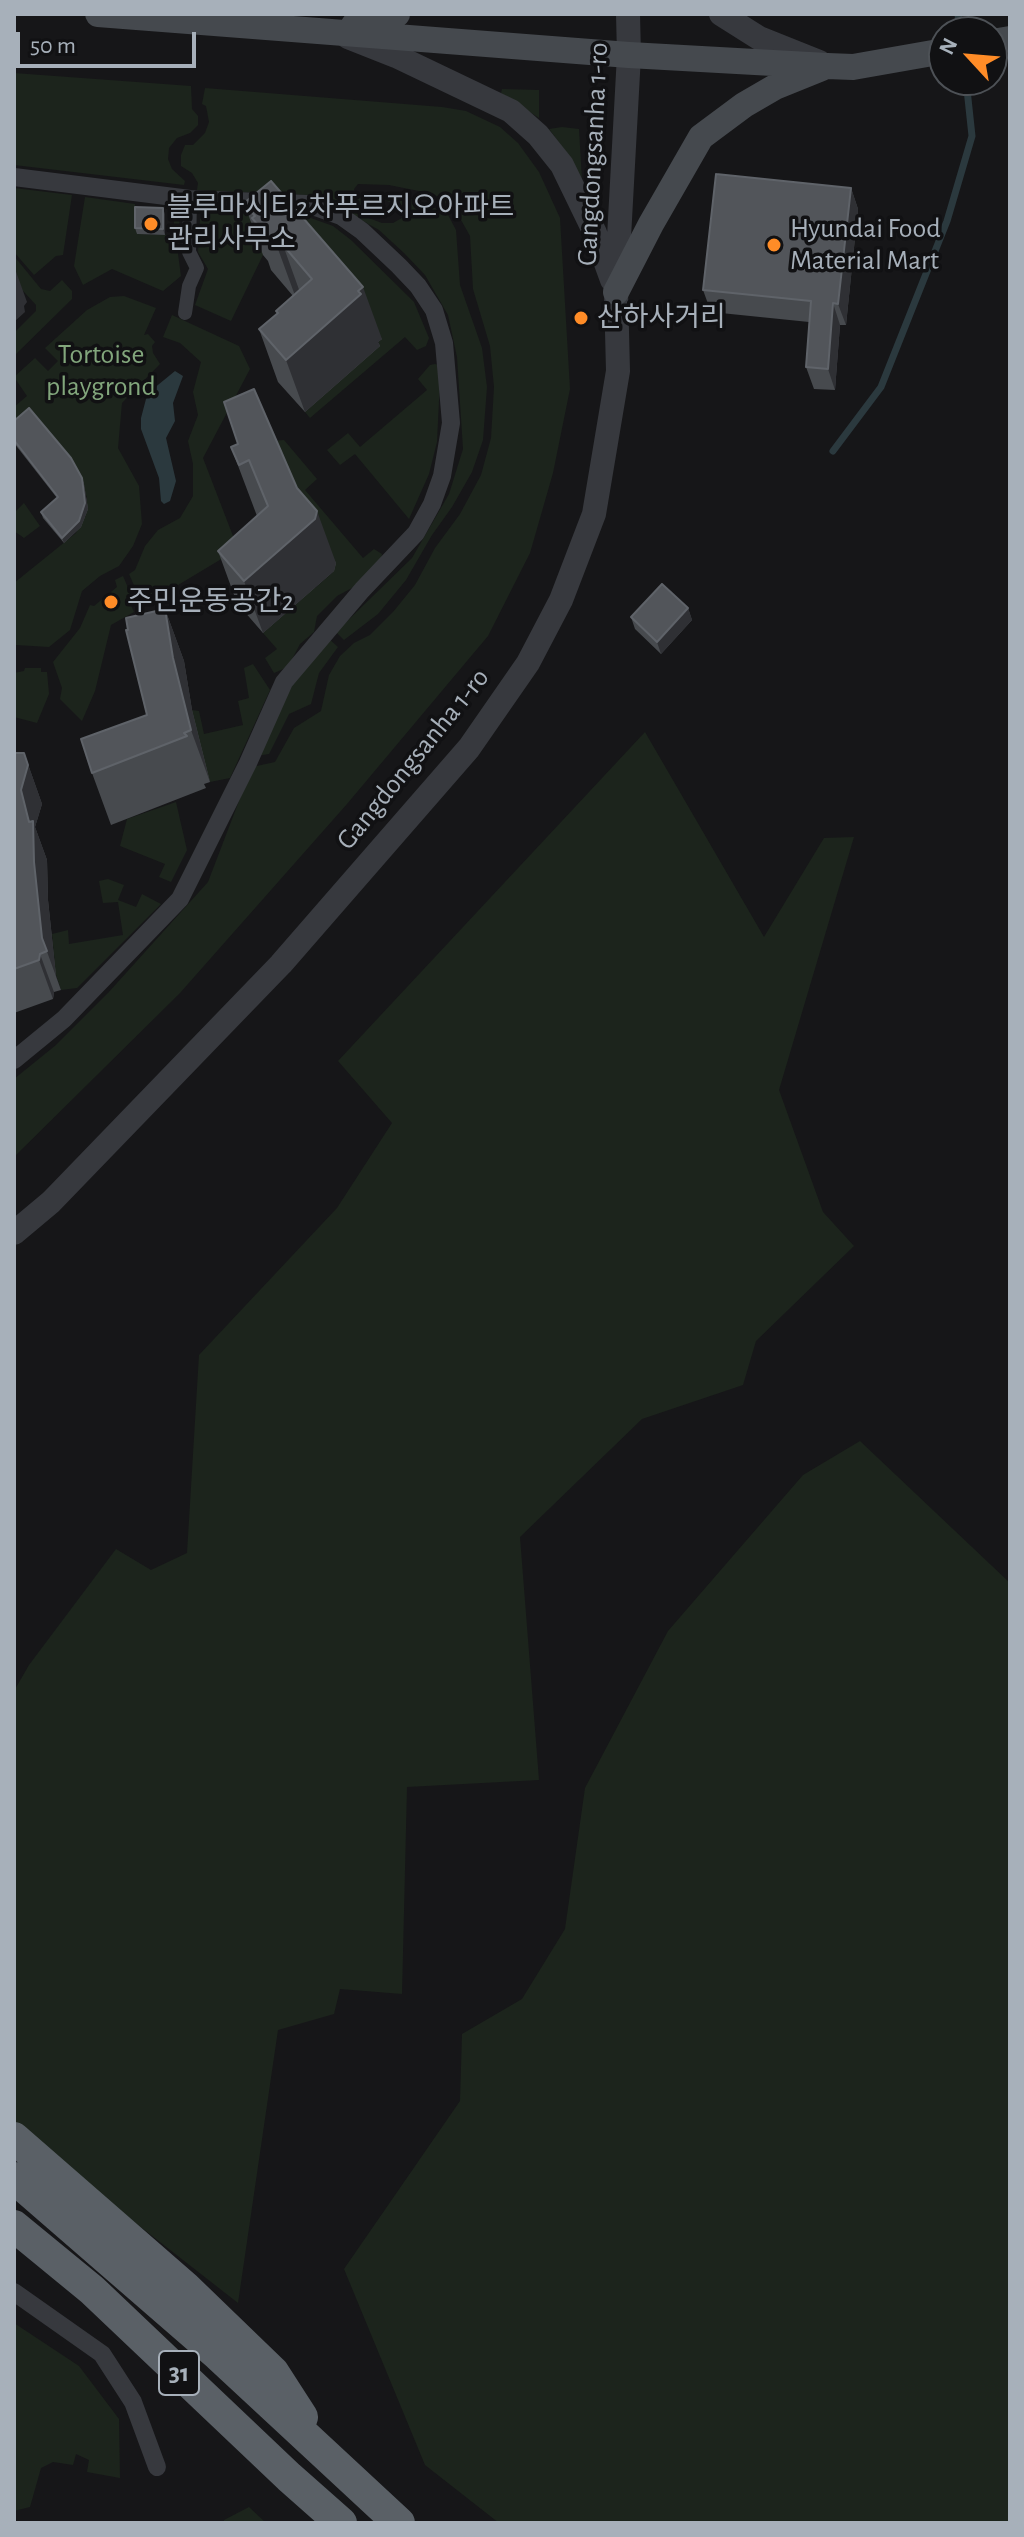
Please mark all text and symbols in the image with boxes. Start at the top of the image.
scale bar [20,16,200,66]
north arrow [928,16,1008,96]
text: 50 m [30,34,76,58]
text: N [935,35,961,58]
street label: Gangdongsanha 1-ro [570,41,616,267]
place label: 블루마시티2차푸르지오아파트 관리사무소 [167,191,515,257]
place label: Hyundai Food Material Mart [790,212,941,278]
marker: 블루마시티2차푸르지오아파트 관리사무소 [142,215,160,233]
marker: Hyundai Food Material Mart [765,236,783,254]
place label: 산하사거리 [597,301,726,335]
marker: 산하사거리 [572,309,590,327]
park label: Tortoise playgrond [46,338,156,404]
place label: 주민운동공간2 [127,585,294,619]
marker: 주민운동공간2 [102,593,120,611]
street label: Gangdongsanha 1-ro [329,661,497,857]
road number: 31 [159,2351,199,2395]

